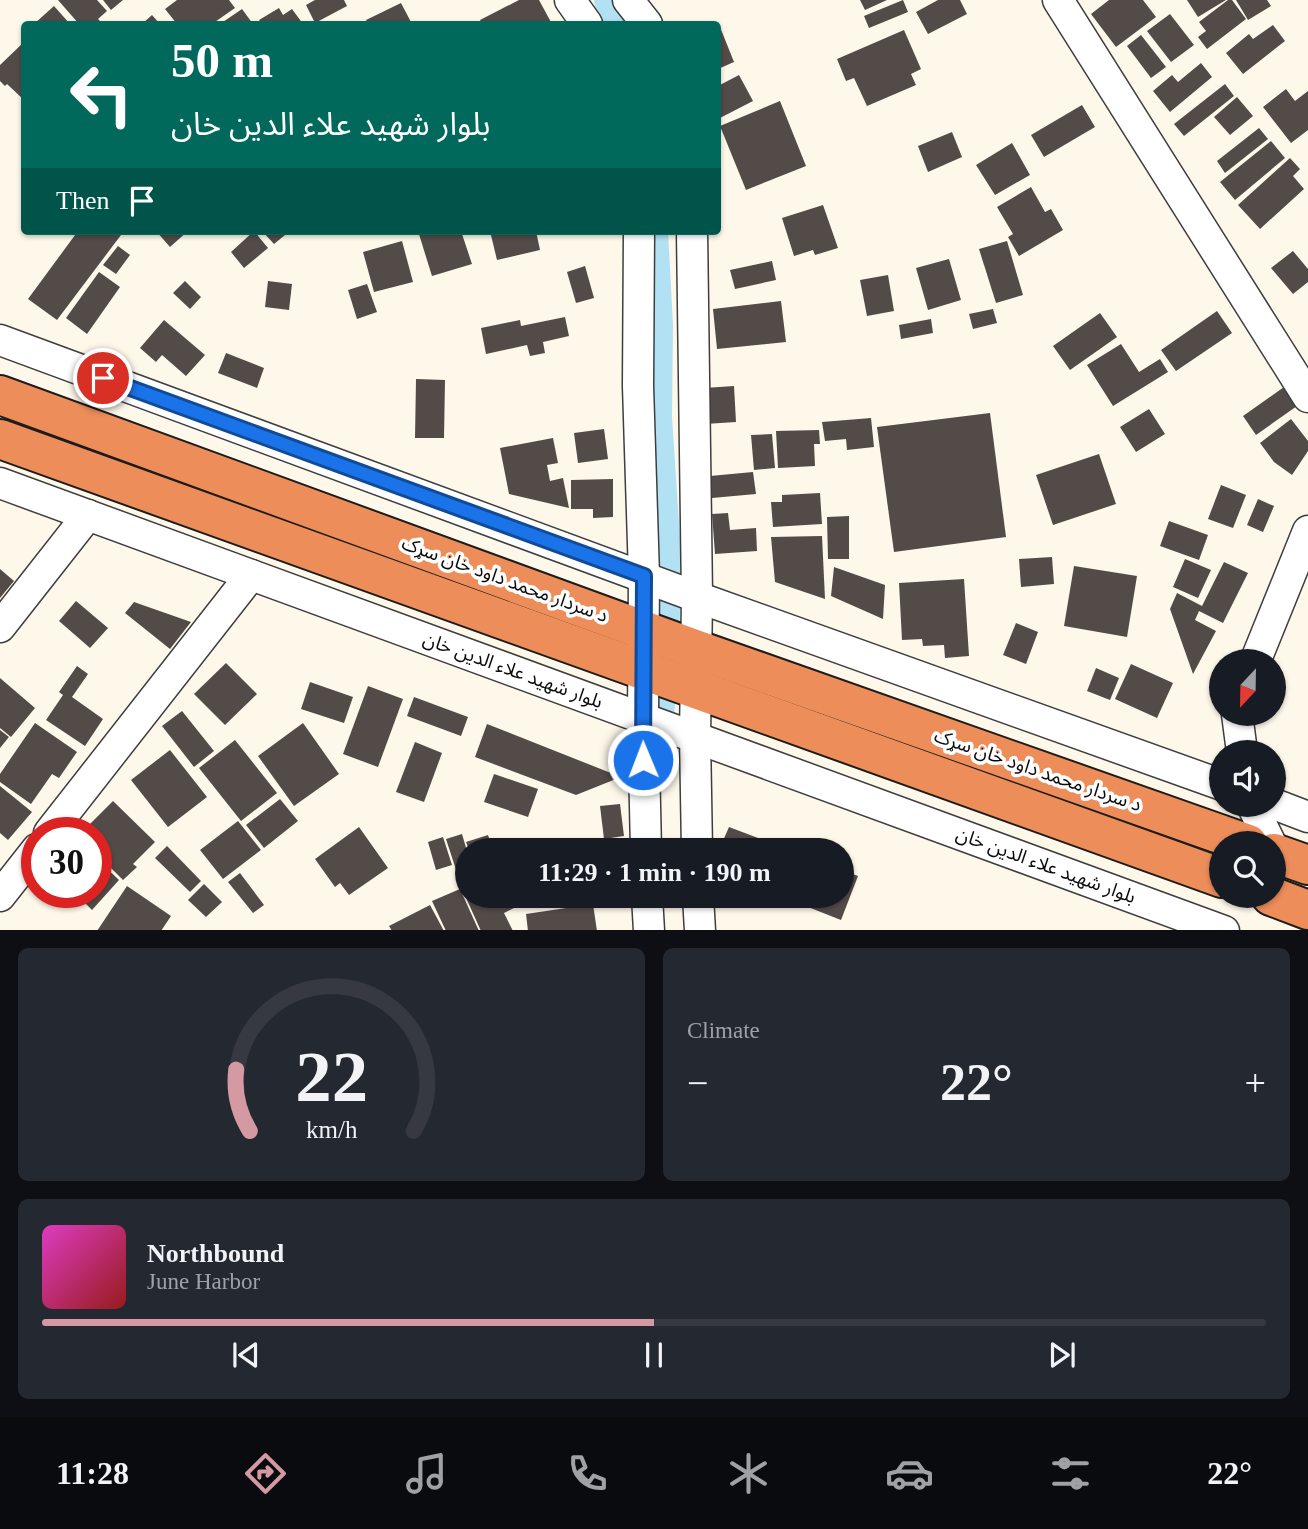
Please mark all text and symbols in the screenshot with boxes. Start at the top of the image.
text: 50 m [171,33,273,88]
icon: left [56,49,147,140]
text: بلوار شهید علاء الدین خان [171,106,490,142]
icon: arrive [123,182,161,220]
text: Then [56,186,109,215]
pin [73,348,133,408]
icon: arrive [84,359,122,397]
street label: د سردار محمد داود خان سړک [399,532,611,627]
street label: بلوار شهید علاء الدین خان [420,628,606,713]
north arrow [1209,649,1286,726]
map controls [1209,649,1286,908]
position arrow [606,723,680,797]
street label: د سردار محمد داود خان سړک [931,725,1144,816]
button: sound [1209,740,1286,817]
speed limit sign: 30 [21,817,112,908]
street label: بلوار شهید علاء الدین خان [953,823,1139,908]
button: search [1209,831,1286,908]
text: 11:29 · 1 min · 190 m [538,858,771,887]
text: Climate [687,1018,760,1043]
text: 22 [295,1036,368,1117]
text: 22° [940,1054,1013,1111]
text: − [687,1062,708,1104]
text: + [1245,1062,1266,1104]
text: km/h [306,1115,358,1142]
text: Northbound [147,1239,284,1268]
text: June Harbor [147,1269,260,1294]
icon: previous [227,1336,265,1374]
icon: pause [635,1336,673,1374]
icon: next [1043,1336,1081,1374]
icon: directions [241,1449,290,1498]
icon: music [402,1449,451,1498]
icon: phone [563,1449,612,1498]
icon: climate [724,1449,773,1498]
icon: car [885,1449,934,1498]
icon: filters [1046,1449,1095,1498]
text: 11:28 [56,1455,129,1491]
text: 22° [1207,1455,1252,1491]

